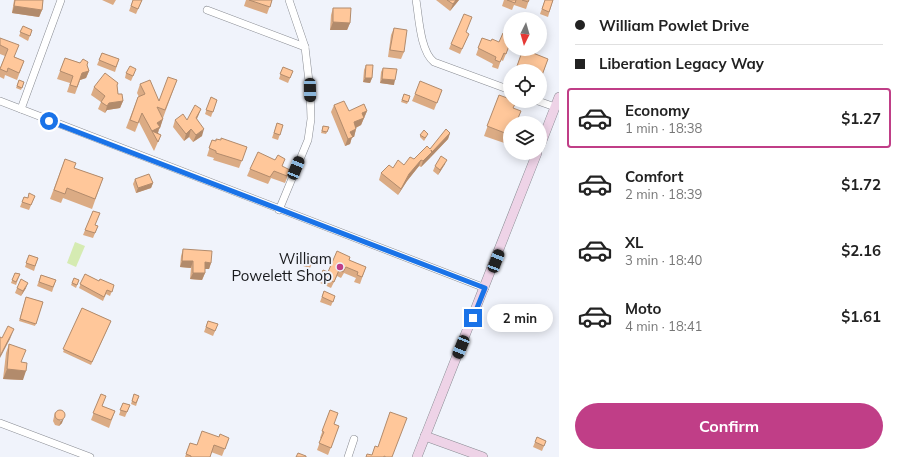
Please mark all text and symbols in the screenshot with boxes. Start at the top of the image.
north arrow [503,12,547,56]
map controls [503,12,547,160]
text: William Powlet Drive [599,16,749,35]
text: Liberation Legacy Way [599,54,764,73]
button: locate [503,64,547,108]
car [304,78,316,102]
icon: car [577,100,613,136]
text: Economy [625,101,690,120]
text: $1.27 [841,109,881,128]
route start [40,112,58,130]
button: layers [503,116,547,160]
text: 1 min · 18:38 [625,120,702,136]
car [286,155,306,181]
icon: car [577,166,613,202]
text: Comfort [625,167,683,186]
text: $1.72 [841,175,881,194]
text: 2 min · 18:39 [625,186,702,202]
icon: car [577,232,613,268]
text: XL [625,233,643,252]
text: $2.16 [841,241,881,260]
car [486,248,506,274]
place label: William Powelett Shop [231,249,332,285]
text: 3 min · 18:40 [625,252,702,268]
marker: William Powelett Shop [335,262,345,272]
icon: car [577,298,613,334]
text: Moto [625,299,661,318]
callout: 2 min [487,304,553,332]
text: $1.61 [841,307,881,326]
route end [464,309,482,327]
text: 2 min [503,310,537,326]
text: 4 min · 18:41 [625,318,702,334]
car [451,334,471,360]
button: Confirm [575,403,883,449]

